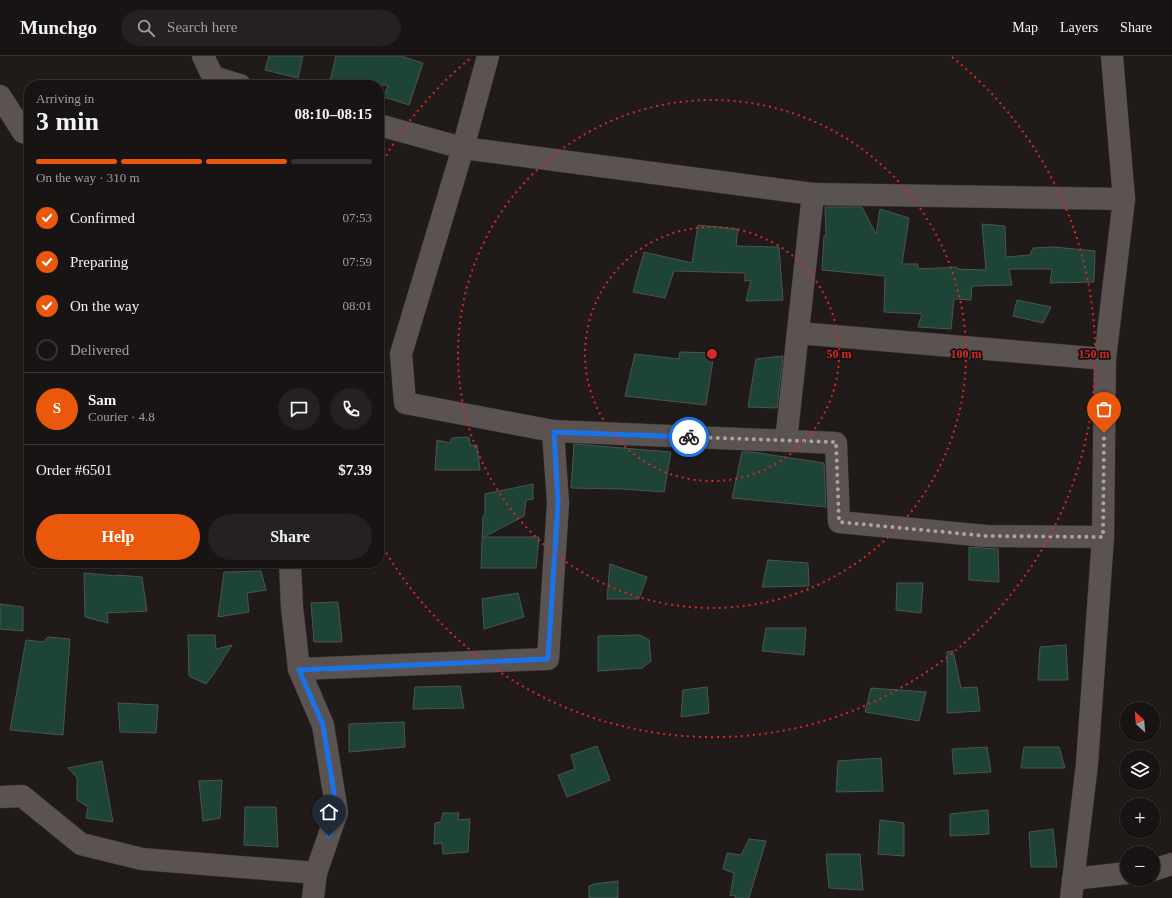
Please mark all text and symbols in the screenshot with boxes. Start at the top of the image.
search box [121,10,401,46]
text: Munchgo [20,17,97,38]
icon: search [135,17,157,39]
text: Search here [167,19,237,35]
text: Map [1012,20,1038,35]
text: Layers [1060,20,1098,35]
text: Share [1120,20,1152,35]
text: Arriving in [36,91,94,106]
text: 08:10–08:15 [295,106,372,122]
text: 3 min [36,107,99,136]
text: On the way · 310 m [36,170,140,185]
icon: check [36,207,58,229]
text: Confirmed [70,210,135,226]
text: 07:53 [342,210,372,225]
icon: check [36,251,58,273]
text: Preparing [70,254,128,270]
text: 07:59 [342,254,372,269]
icon: check [36,295,58,317]
text: On the way [70,298,139,314]
text: 08:01 [342,298,372,313]
text: Delivered [70,342,129,358]
centre of rings [705,347,719,361]
text: 50 m [827,347,852,361]
text: 100 m [951,347,982,361]
text: 150 m [1079,347,1110,361]
button: chat [278,388,320,430]
button: phone [330,388,372,430]
text: Sam [88,392,116,408]
pin [1087,392,1121,433]
icon: bag [1093,398,1115,420]
text: S [53,400,61,416]
text: Courier · 4.8 [88,409,155,424]
courier [669,417,709,457]
icon: bike [678,426,700,448]
text: Order #6501 [36,462,112,478]
text: $7.39 [338,462,372,478]
button: Help [36,514,200,560]
button: Share [208,514,372,560]
north arrow [1120,702,1160,742]
map controls [1120,702,1160,886]
button: layers [1120,750,1160,790]
pin [312,795,346,836]
button: + [1120,798,1160,838]
icon: home [318,801,340,823]
button: − [1120,846,1160,886]

